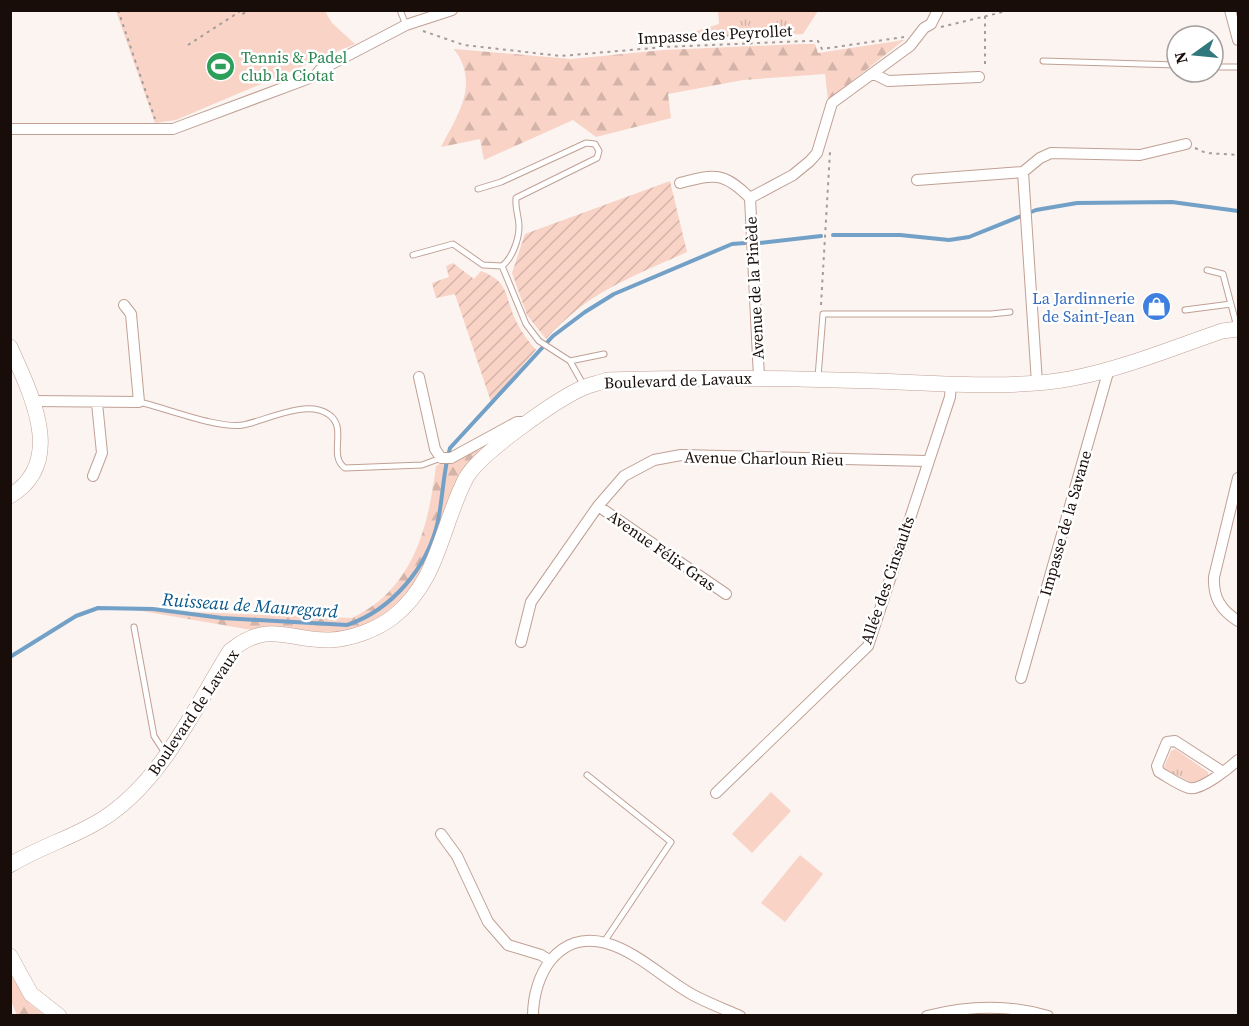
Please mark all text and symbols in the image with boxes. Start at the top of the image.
street label: Impasse des Peyrollet [637,19,794,49]
north arrow [1165,24,1225,84]
place label: Tennis & Padel club la Ciotat [241,46,347,86]
text: N [1168,49,1193,66]
sports icon: Tennis & Padel club la Ciotat [204,50,236,82]
street label: Avenue de la Pinède [739,216,769,360]
place label: La Jardinnerie de Saint-Jean [1032,287,1135,327]
shop icon: La Jardinnerie de Saint-Jean [1140,291,1172,323]
street label: Boulevard de Lavaux [604,366,753,394]
street label: Avenue Charloun Rieu [684,446,844,470]
street label: Impasse de la Savane [1034,448,1096,598]
street label: Avenue Félix Gras [604,505,720,596]
street label: Allée des Cinsaults [855,513,919,647]
water label: Ruisseau de Mauregard [160,586,339,624]
street label: Boulevard de Lavaux [142,644,244,780]

